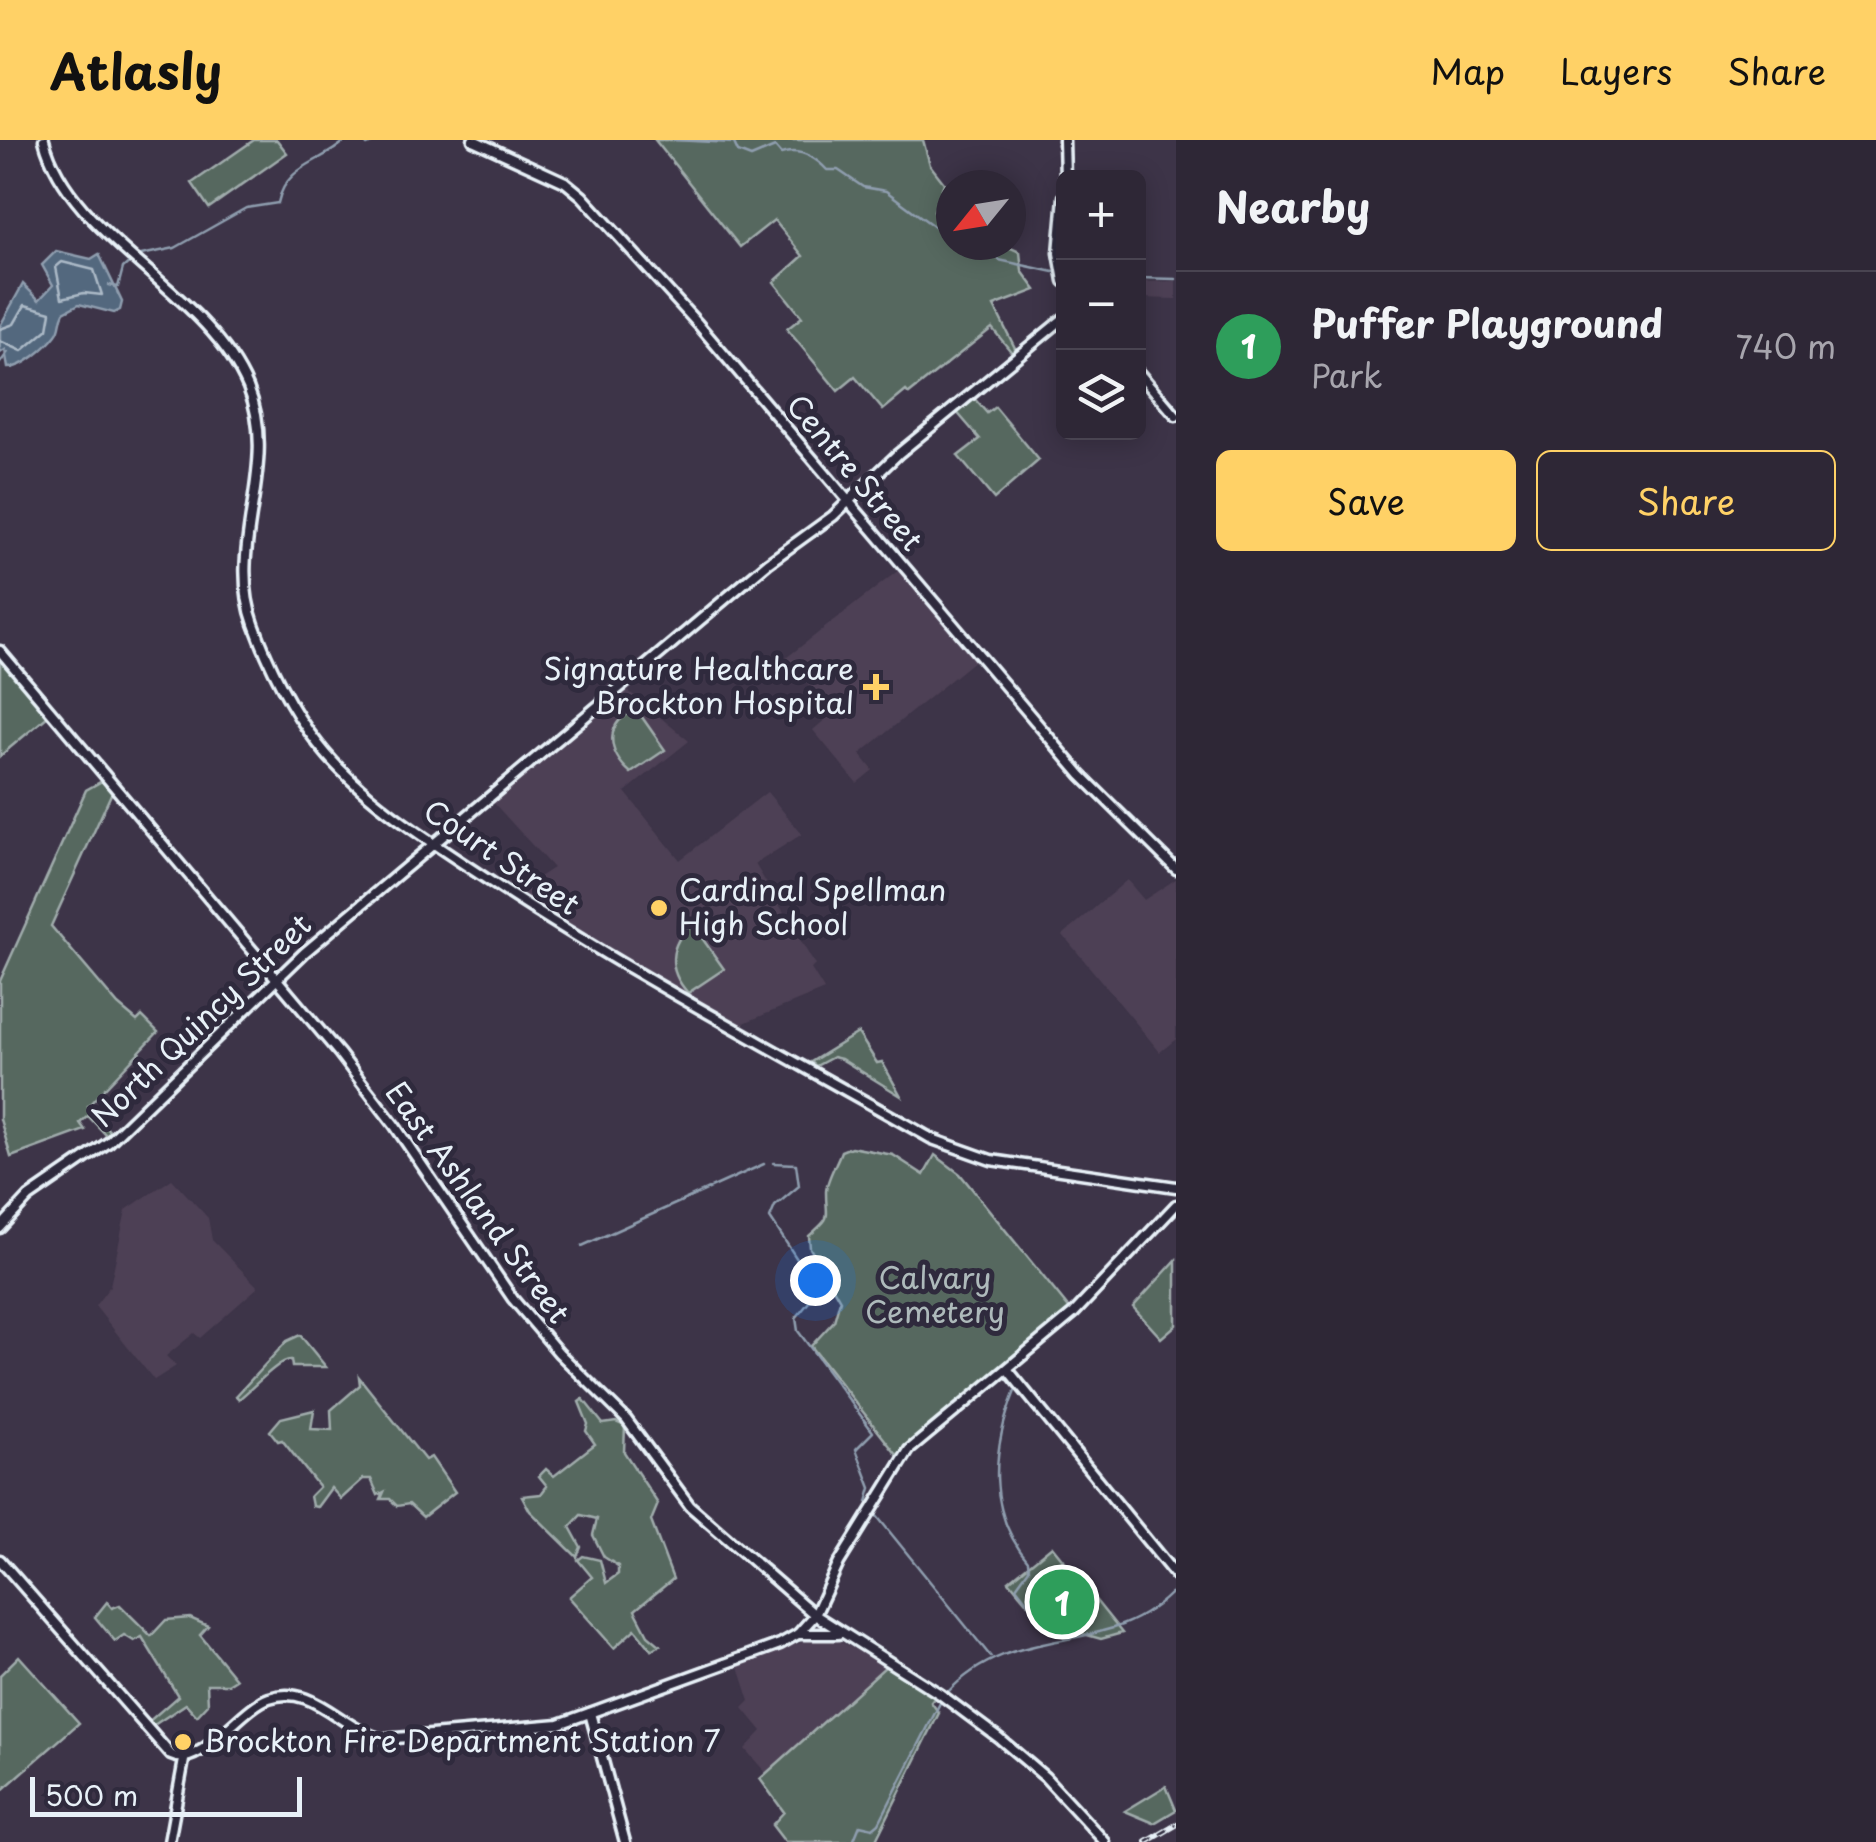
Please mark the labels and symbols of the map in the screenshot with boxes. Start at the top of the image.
north arrow [936,170,1026,260]
street label: Centre Street [777,383,935,560]
place label: Signature Healthcare Brockton Hospital [543,645,854,724]
marker: Signature Healthcare Brockton Hospital [863,674,889,700]
street label: Court Street [415,787,590,925]
place label: Cardinal Spellman High School [679,866,946,945]
marker: Cardinal Spellman High School [648,897,670,919]
street label: North Quincy Street [80,902,321,1136]
street label: East Ashland Street [376,1071,582,1332]
park label: Calvary Cemetery [865,1254,1005,1333]
your location [790,1255,841,1306]
pin: 1 [1030,1564,1094,1640]
place label: Brockton Fire Department Station 7 [203,1717,721,1762]
marker: Brockton Fire Department Station 7 [172,1731,194,1753]
scale bar [30,1772,302,1816]

